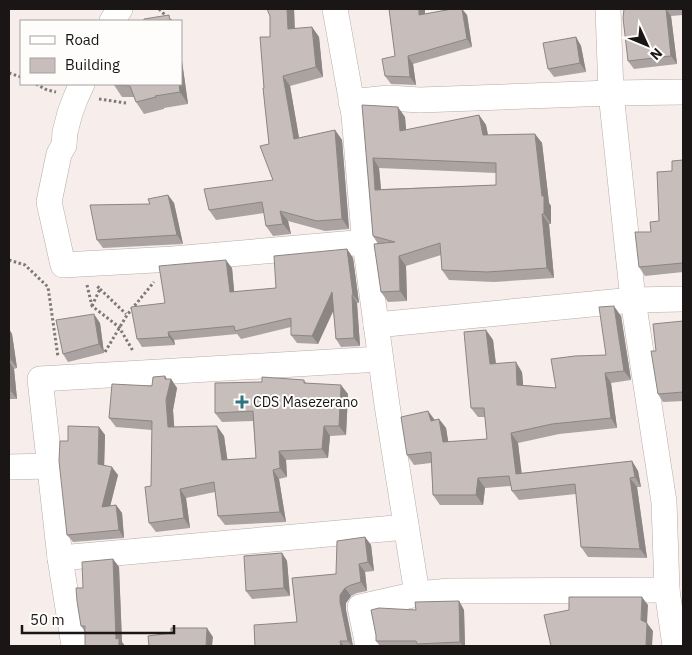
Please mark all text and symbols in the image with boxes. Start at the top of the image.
legend [20,20,182,85]
north arrow [622,20,672,70]
text: Road [65,30,100,49]
text: N [646,44,666,64]
text: Building [65,55,120,74]
place label: CDS Masezerano [253,393,358,411]
marker: CDS Masezerano [235,395,249,409]
scale bar [22,602,175,634]
text: 50 m [30,610,65,629]

